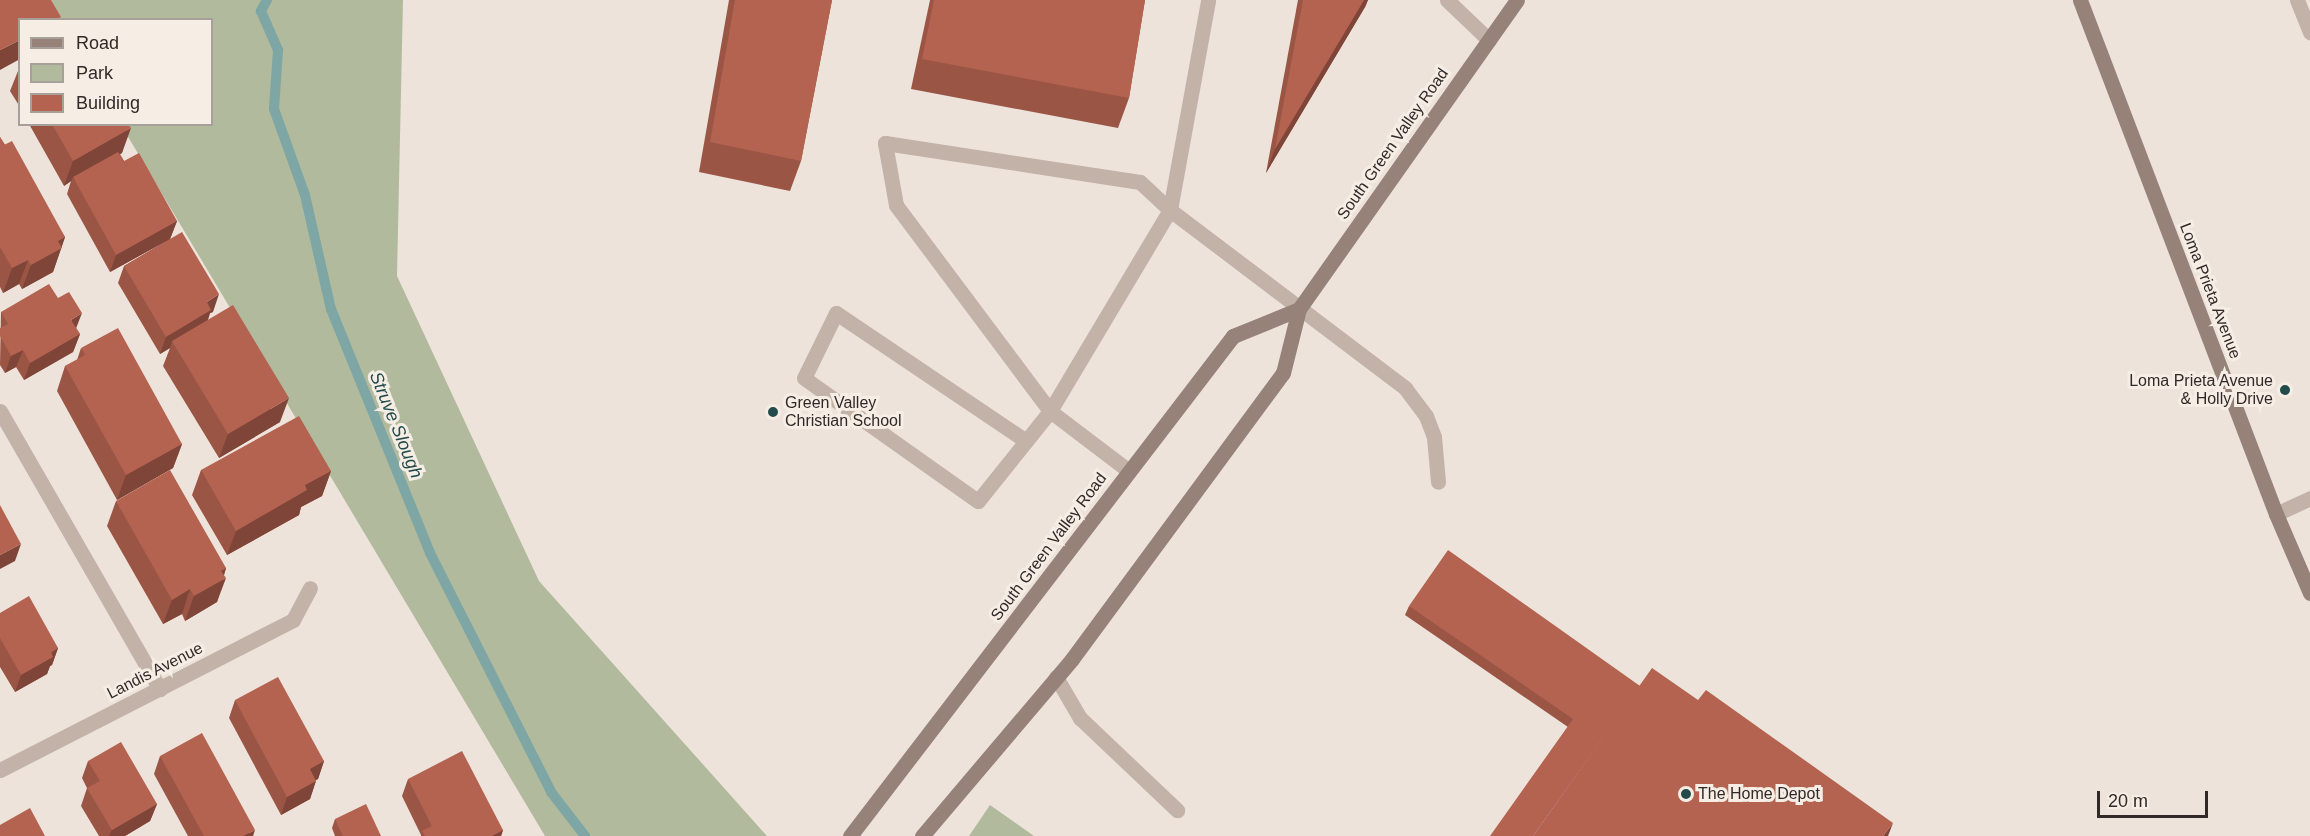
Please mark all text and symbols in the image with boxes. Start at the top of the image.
legend [18,18,213,126]
text: Road [76,33,119,53]
text: Park [76,63,113,83]
street label: South Green Valley Road [1333,65,1453,223]
text: Building [76,93,140,113]
street label: Loma Prieta Avenue [2175,220,2245,362]
water label: Struve Slough [365,369,427,481]
place label: Loma Prieta Avenue & Holly Drive [2128,371,2273,409]
marker: Loma Prieta Avenue & Holly Drive [2278,383,2292,397]
place label: Green Valley Christian School [785,393,902,431]
marker: Green Valley Christian School [766,405,780,419]
street label: South Green Valley Road [987,469,1111,625]
street label: Landis Avenue [104,638,206,704]
scale bar [2100,779,2211,817]
place label: The Home Depot [1698,784,1820,804]
marker: The Home Depot [1679,787,1693,801]
text: 20 m [2108,791,2148,811]

